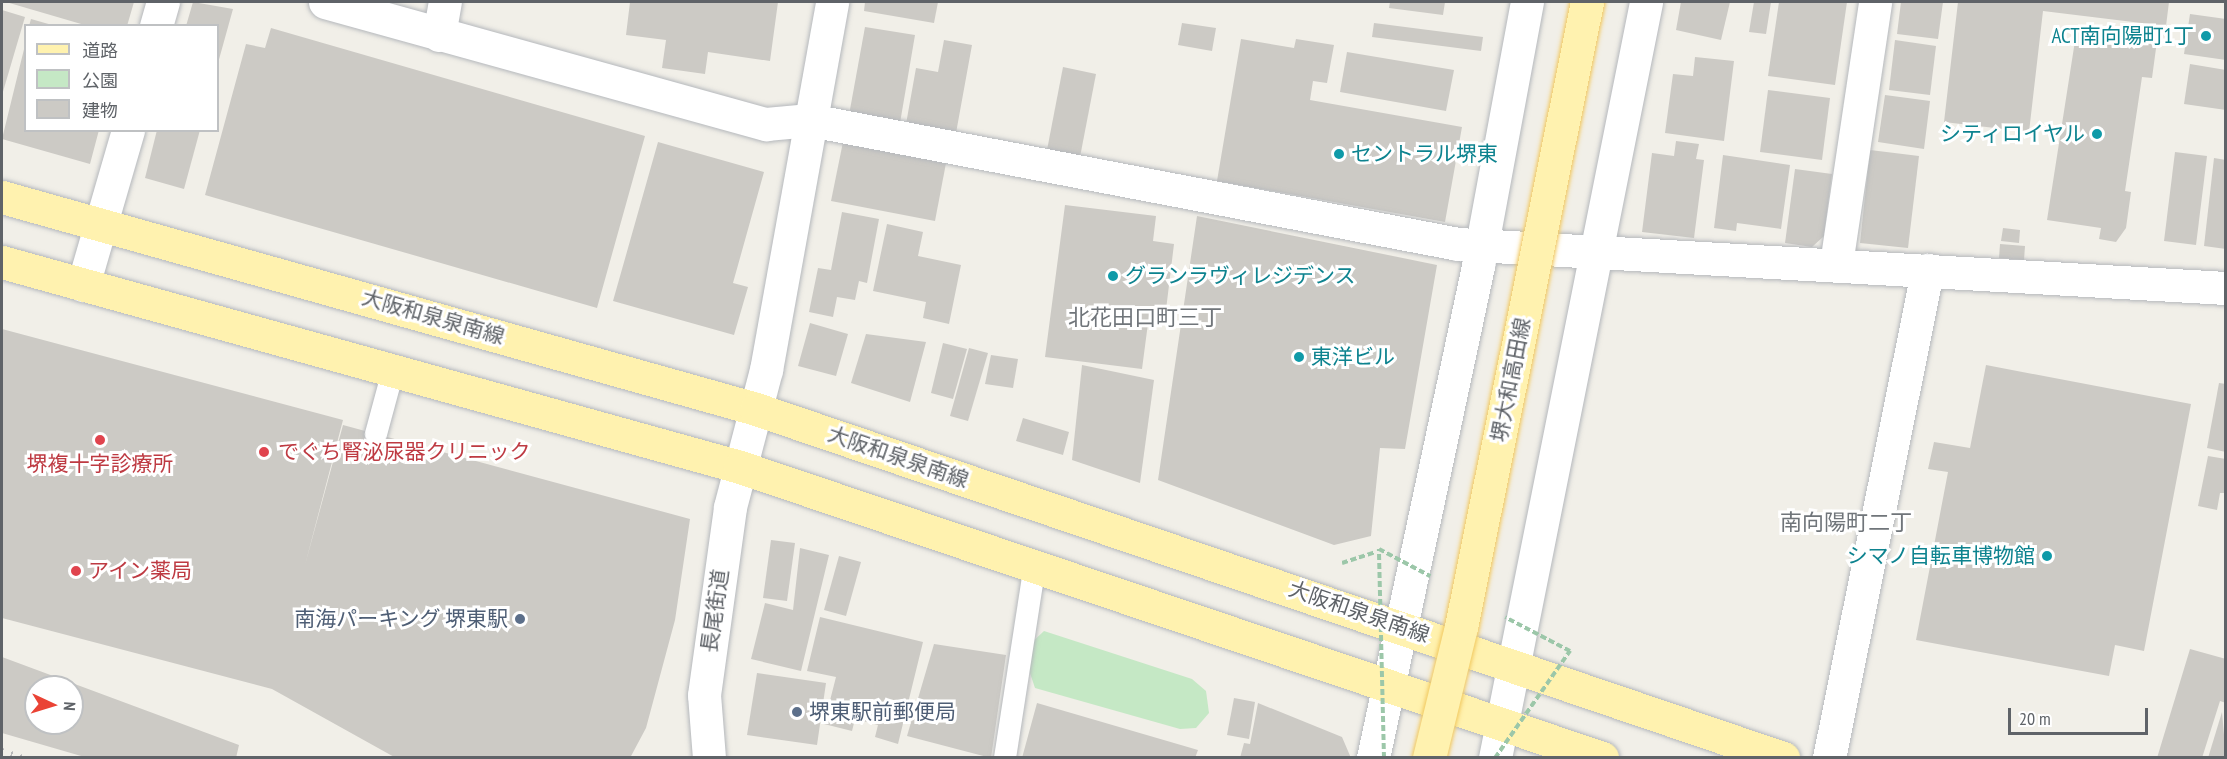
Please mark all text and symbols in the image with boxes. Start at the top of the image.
place label: ACT南向陽町1丁 [2052,23,2194,49]
legend [24,24,219,132]
marker: ACT南向陽町1丁 [2199,29,2213,43]
text: 道路 [82,39,118,62]
text: 公園 [82,69,118,92]
text: 建物 [82,99,118,122]
place label: シティロイヤル [1938,121,2085,147]
marker: シティロイヤル [2090,127,2104,141]
place label: セントラル堺東 [1351,141,1498,167]
marker: セントラル堺東 [1332,147,1346,161]
place label: グランラヴィレジデンス [1125,263,1356,289]
marker: グランラヴィレジデンス [1106,269,1120,283]
street label: 大阪和泉泉南線 [359,285,507,349]
district label: 北花田口町三丁 [1068,305,1222,331]
street label: 堺大和高田線 [1487,316,1535,444]
place label: 東洋ビル [1311,344,1395,370]
marker: 東洋ビル [1292,350,1306,364]
street label: 大阪和泉泉南線 [824,421,972,493]
marker: 堺複十字診療所 [91,431,109,449]
place label: でぐち腎泌尿器クリニック [278,439,530,465]
marker: でぐち腎泌尿器クリニック [255,443,273,461]
place label: 堺複十字診療所 [27,451,173,477]
district label: 南向陽町二丁 [1780,510,1912,536]
place label: シマノ自転車博物館 [1846,543,2035,569]
marker: シマノ自転車博物館 [2040,549,2054,563]
place label: アイン薬局 [88,558,193,584]
marker: アイン薬局 [69,564,83,578]
street label: 長尾街道 [697,568,733,654]
street label: 大阪和泉泉南線 [1285,576,1433,648]
place label: 南海パーキング 堺東駅 [294,606,508,632]
marker: 南海パーキング 堺東駅 [513,612,527,626]
north arrow [24,675,84,735]
scale bar [2011,696,2150,734]
place label: 堺東駅前郵便局 [809,699,956,725]
text: N [60,701,80,711]
marker: 堺東駅前郵便局 [790,705,804,719]
text: 20 m [2019,707,2051,730]

